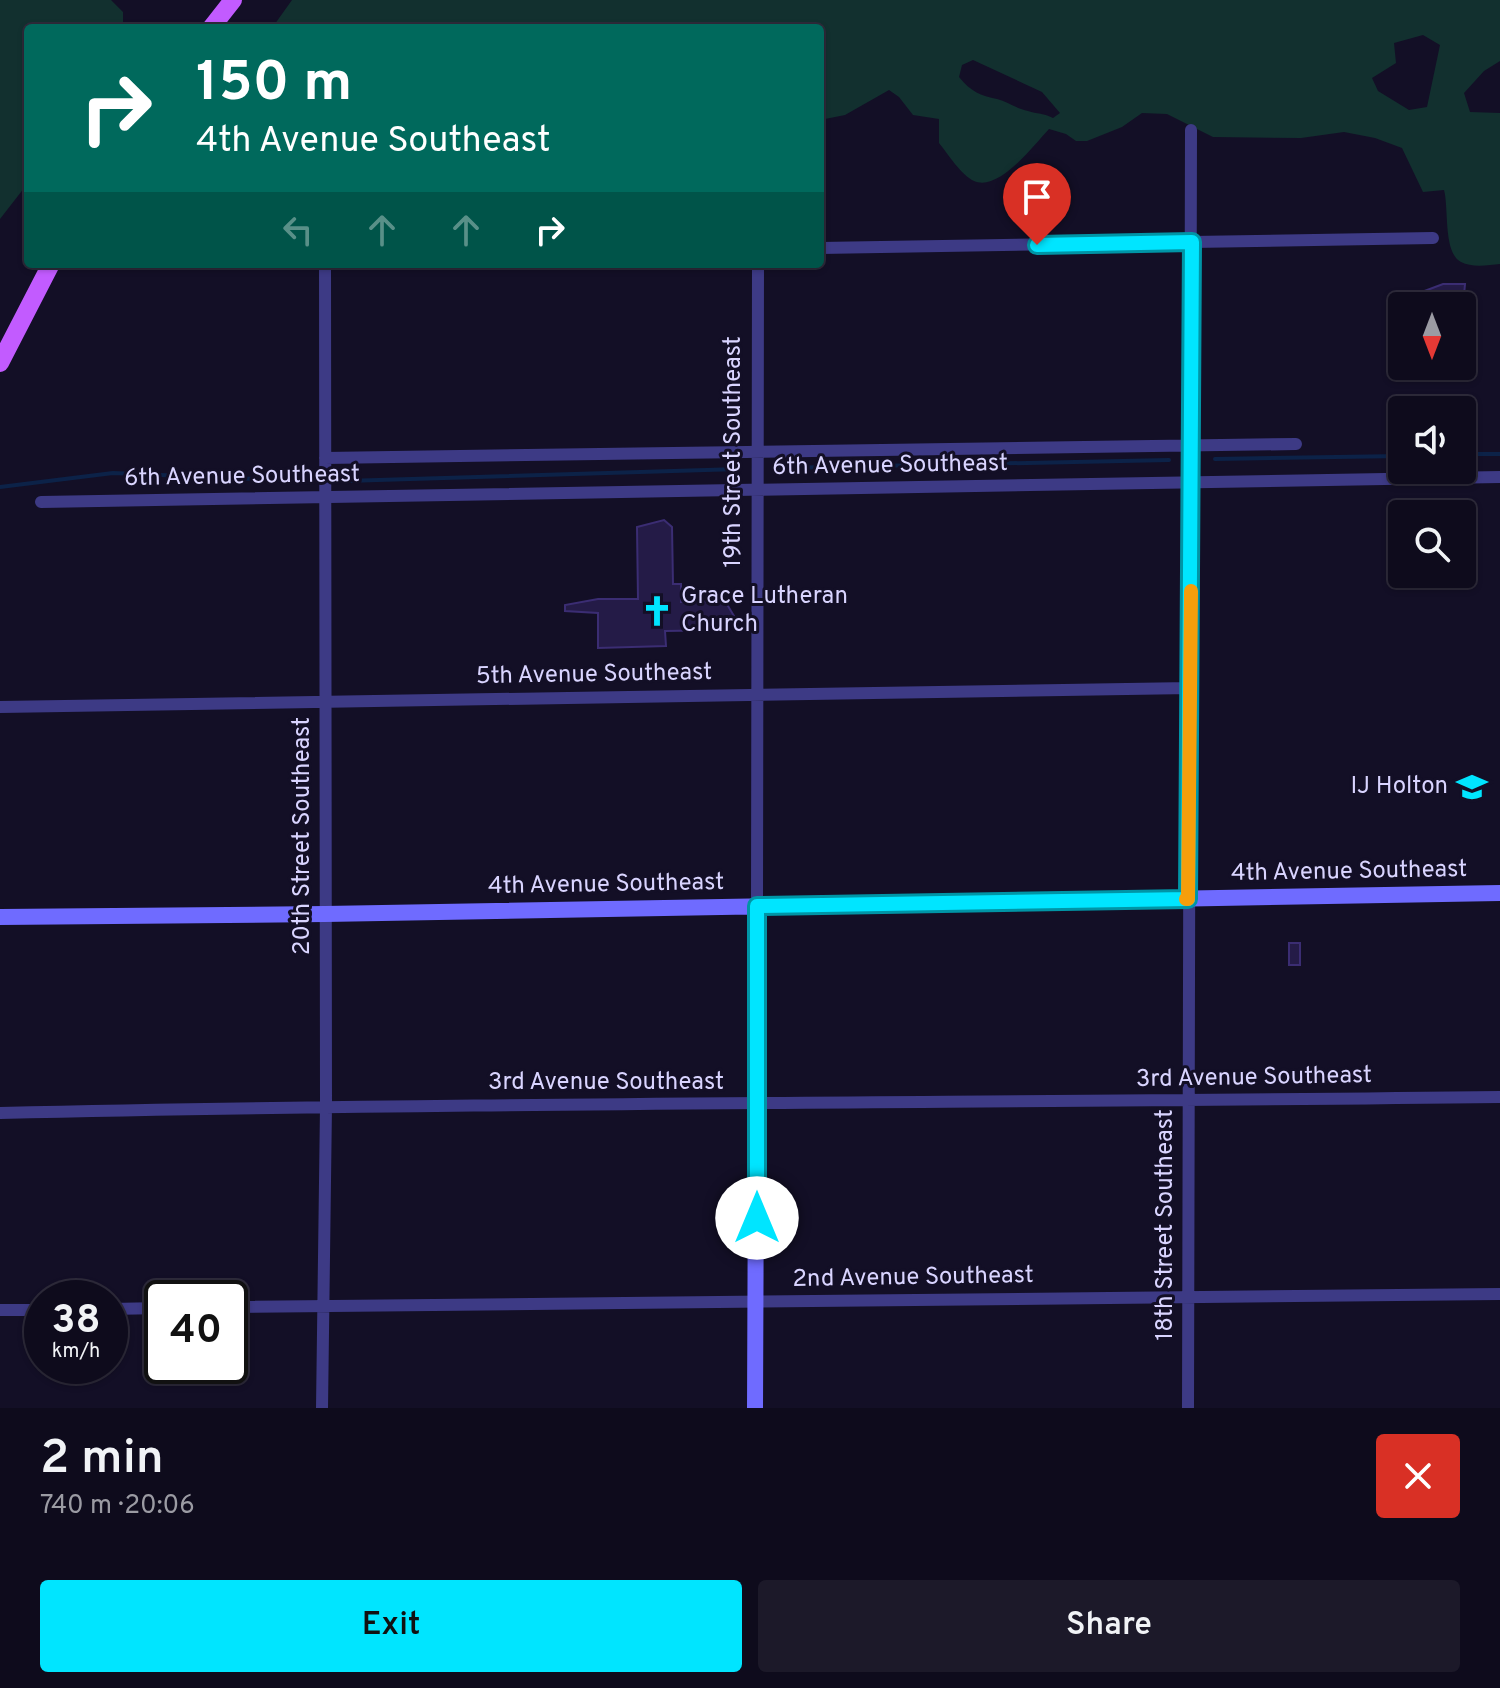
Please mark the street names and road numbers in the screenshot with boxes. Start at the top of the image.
street label: 19th Street Southeast [719,336,749,568]
street label: 6th Avenue Southeast [772,449,1008,483]
street label: 6th Avenue Southeast [124,460,360,494]
street label: 5th Avenue Southeast [476,658,712,692]
street label: 20th Street Southeast [288,717,318,955]
street label: 4th Avenue Southeast [1231,855,1467,889]
street label: 4th Avenue Southeast [488,868,724,902]
street label: 3rd Avenue Southeast [1136,1061,1372,1095]
street label: 3rd Avenue Southeast [488,1068,724,1098]
street label: 18th Street Southeast [1151,1109,1181,1341]
street label: 2nd Avenue Southeast [792,1261,1034,1295]

